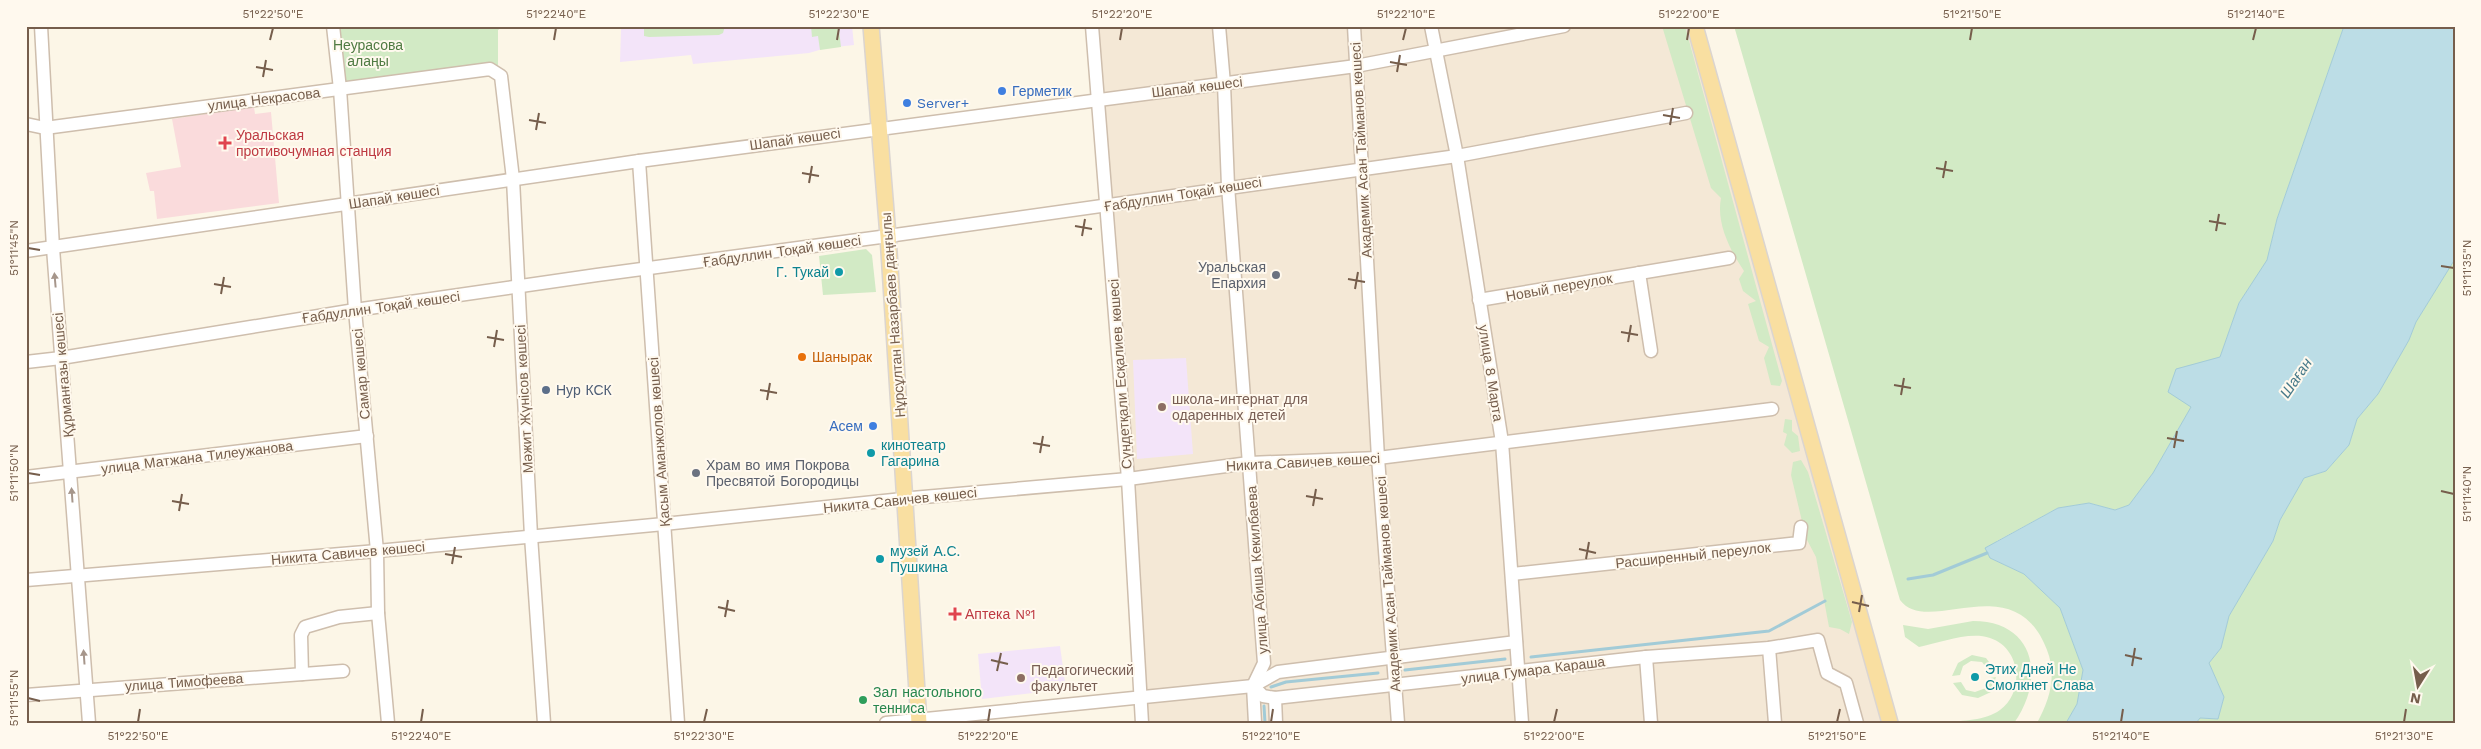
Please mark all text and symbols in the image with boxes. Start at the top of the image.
text: 51°22'50"E [243,7,304,21]
text: 51°22'40"E [526,7,586,21]
text: 51°22'30"E [809,7,870,21]
text: 51°22'20"E [1092,7,1153,21]
text: 51°22'10"E [1377,7,1436,21]
text: 51°22'00"E [1658,7,1720,21]
text: 51°21'50"E [1943,7,2002,21]
text: 51°21'40"E [2227,7,2285,21]
park label: Неурасова алаңы [333,37,403,69]
street label: Академик Асан Тайманов көшесі [1347,42,1375,258]
street label: Шапай көшесі [1151,73,1243,101]
place label: Герметик [1012,83,1072,99]
street label: улица Некрасова [207,84,321,114]
marker: Герметик [996,85,1008,97]
place label: Server+ [917,95,969,111]
marker: Server+ [901,97,913,109]
street label: Шапай көшесі [749,125,841,153]
place label: Уральская противочумная станция [236,127,392,159]
marker: Уральская противочумная станция [218,136,232,150]
street label: Ғабдуллин Тоқай көшесі [1103,174,1263,214]
street label: Шапай көшесі [348,182,440,212]
street label: Нұрсұлтан Назарбаев даңғылы [878,212,908,418]
text: 51°11'45"N [7,220,21,276]
street label: Ғабдуллин Тоқай көшесі [702,232,862,270]
text: 51°11'35"N [2460,240,2474,296]
place label: Уральская Епархия [1198,259,1266,291]
place label: Г. Тукай [776,264,829,280]
marker: Г. Тукай [833,266,845,278]
marker: Уральская Епархия [1270,269,1282,281]
street label: Новый переулок [1505,270,1614,304]
one-way arrow [51,272,59,288]
street label: Сүндетқали Есқалиев көшесі [1105,278,1135,470]
street label: Ғабдуллин Тоқай көшесі [301,288,461,326]
street label: Құрманғазы көшесі [50,312,76,438]
street label: улица 8 Марта [1475,323,1507,423]
street label: Мәжит Жүнісов көшесі [512,324,536,474]
street label: Самар көшесі [349,328,373,420]
place label: Шанырак [812,349,873,365]
marker: Шанырак [796,351,808,363]
water label: Шаған [2276,355,2316,401]
street label: Қасым Аманжолов көшесі [645,357,673,527]
place label: Нур КСК [556,382,613,398]
marker: Нур КСК [540,384,552,396]
place label: школа-интернат для одаренных детей [1172,391,1308,423]
marker: школа-интернат для одаренных детей [1156,401,1168,413]
place label: Асем [829,418,863,434]
marker: Асем [867,420,879,432]
street label: улица Матжана Тилеужанова [100,437,294,477]
place label: кинотеатр Гагарина [881,437,946,469]
text: 51°11'50"N [7,444,21,502]
marker: кинотеатр Гагарина [865,447,877,459]
street label: Никита Савичев көшесі [1226,450,1380,474]
place label: Храм во имя Покрова Пресвятой Богородицы [706,457,859,489]
text: 51°11'40"N [2460,466,2474,522]
marker: Храм во имя Покрова Пресвятой Богородицы [690,467,702,479]
street label: Академик Асан Тайманов көшесі [1372,476,1404,692]
street label: Никита Савичев көшесі [822,484,978,516]
street label: улица Абиша Кекилбаева [1243,485,1271,655]
one-way arrow [68,486,76,502]
street label: Никита Савичев көшесі [270,538,426,568]
street label: Расширенный переулок [1615,539,1772,571]
place label: музей А.С. Пушкина [890,543,960,575]
marker: музей А.С. Пушкина [874,553,886,565]
place label: Аптека №1 [965,606,1036,622]
marker: Аптека №1 [949,608,961,620]
one-way arrow [80,648,88,664]
street label: улица Гумара Караша [1460,653,1606,687]
place label: Этих Дней Не Смолкнет Слава [1985,661,2094,693]
place label: Педагогический факультет [1031,662,1134,694]
north arrow [2394,662,2444,712]
text: 51°11'55"N [7,670,21,726]
street label: улица Тимофеева [124,670,244,694]
marker: Этих Дней Не Смолкнет Слава [1969,671,1981,683]
marker: Педагогический факультет [1015,672,1027,684]
place label: Зал настольного тенниса [873,684,982,716]
text: N [2409,690,2422,708]
marker: Зал настольного тенниса [857,694,869,706]
text: 51°22'50"E [108,729,169,743]
text: 51°22'40"E [391,729,451,743]
text: 51°22'30"E [674,729,735,743]
text: 51°22'20"E [958,729,1019,743]
text: 51°22'10"E [1242,729,1301,743]
text: 51°22'00"E [1523,729,1585,743]
text: 51°21'50"E [1808,729,1867,743]
text: 51°21'40"E [2092,729,2150,743]
text: 51°21'30"E [2375,729,2434,743]

